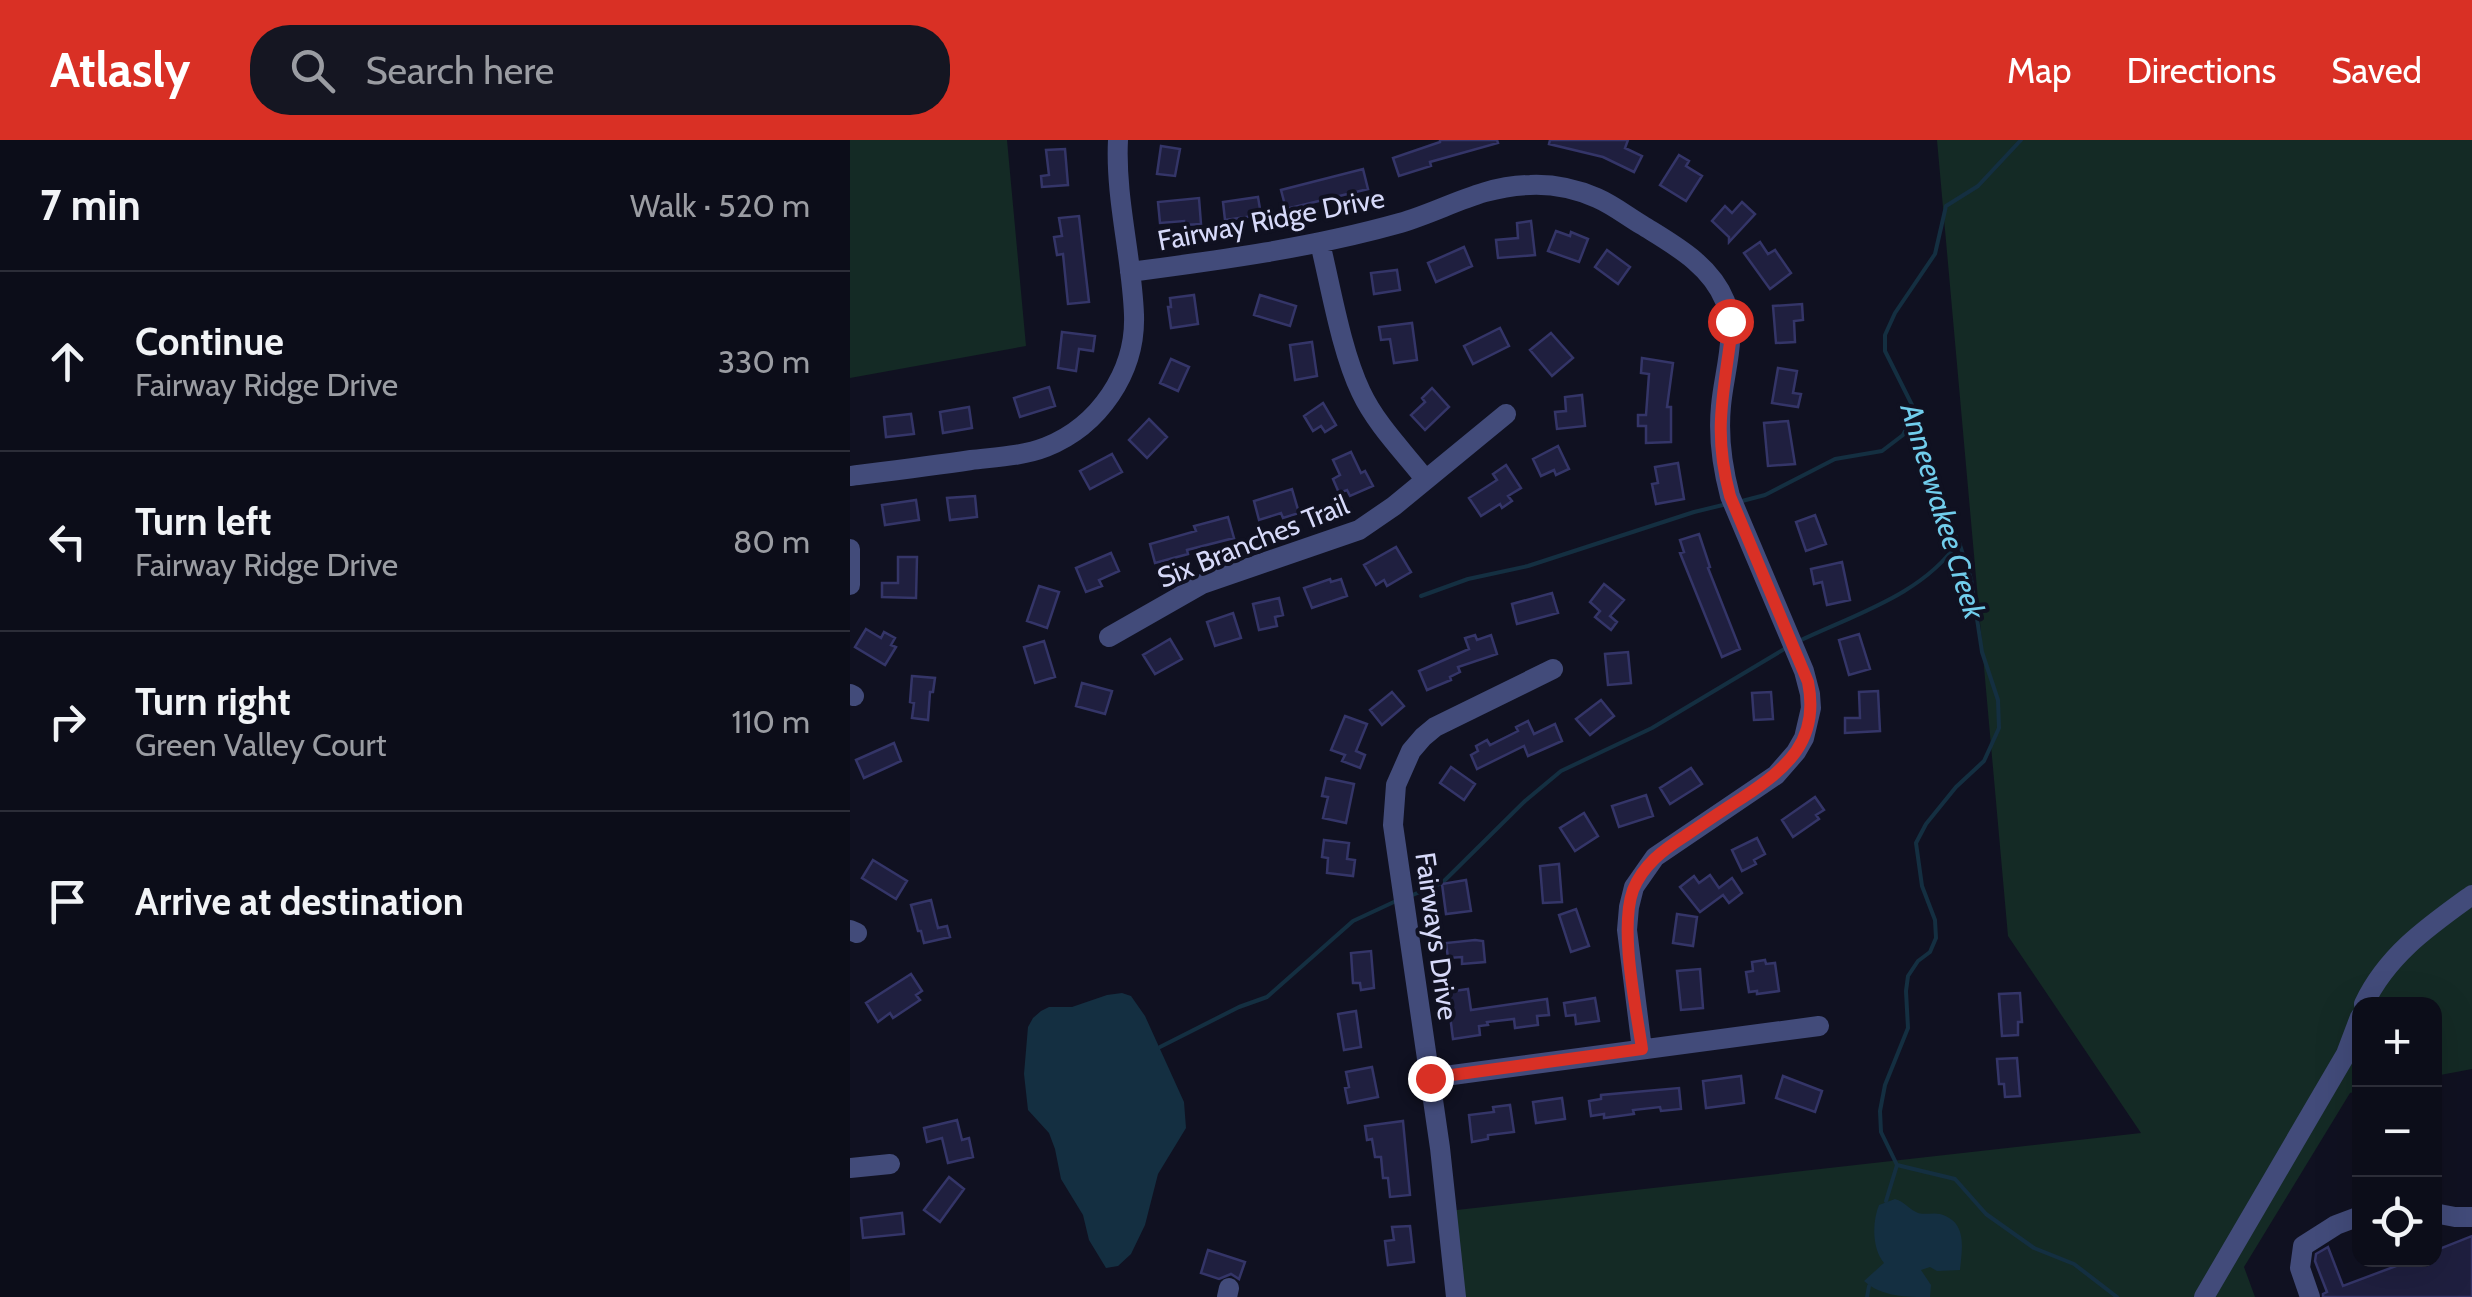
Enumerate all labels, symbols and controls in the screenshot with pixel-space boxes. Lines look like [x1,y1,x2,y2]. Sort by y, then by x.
search box [250,25,950,115]
text: Atlasly [50,41,190,99]
icon: search [285,43,340,98]
text: Search here [365,47,554,94]
text: Map [2007,49,2072,92]
text: Directions [2127,49,2276,92]
text: Saved [2331,49,2422,92]
text: 7 min [40,179,141,231]
street label: Fairway Ridge Drive [1155,180,1387,258]
text: Walk · 520 m [630,186,810,225]
route start [1708,299,1754,345]
text: Continue [135,318,284,365]
icon: ahead [40,334,95,389]
text: 330 m [718,342,810,381]
text: Fairway Ridge Drive [135,365,398,404]
water label: Anneewakee Creek [1892,397,1994,624]
street label: Six Branches Trail [1152,487,1354,595]
text: Turn left [135,498,271,545]
icon: left [40,514,95,569]
text: 80 m [733,522,810,561]
text: Fairway Ridge Drive [135,545,398,584]
text: Turn right [135,678,291,725]
icon: right [40,694,95,749]
text: 110 m [732,702,810,741]
text: Green Valley Court [135,725,387,764]
street label: Fairways Drive [1408,850,1466,1022]
icon: arrive [40,874,95,929]
text: Arrive at destination [135,878,464,925]
map controls [2352,997,2442,1267]
button: + [2352,997,2442,1087]
route end [1408,1056,1454,1102]
button: − [2352,1087,2442,1177]
button: locate [2352,1177,2442,1267]

